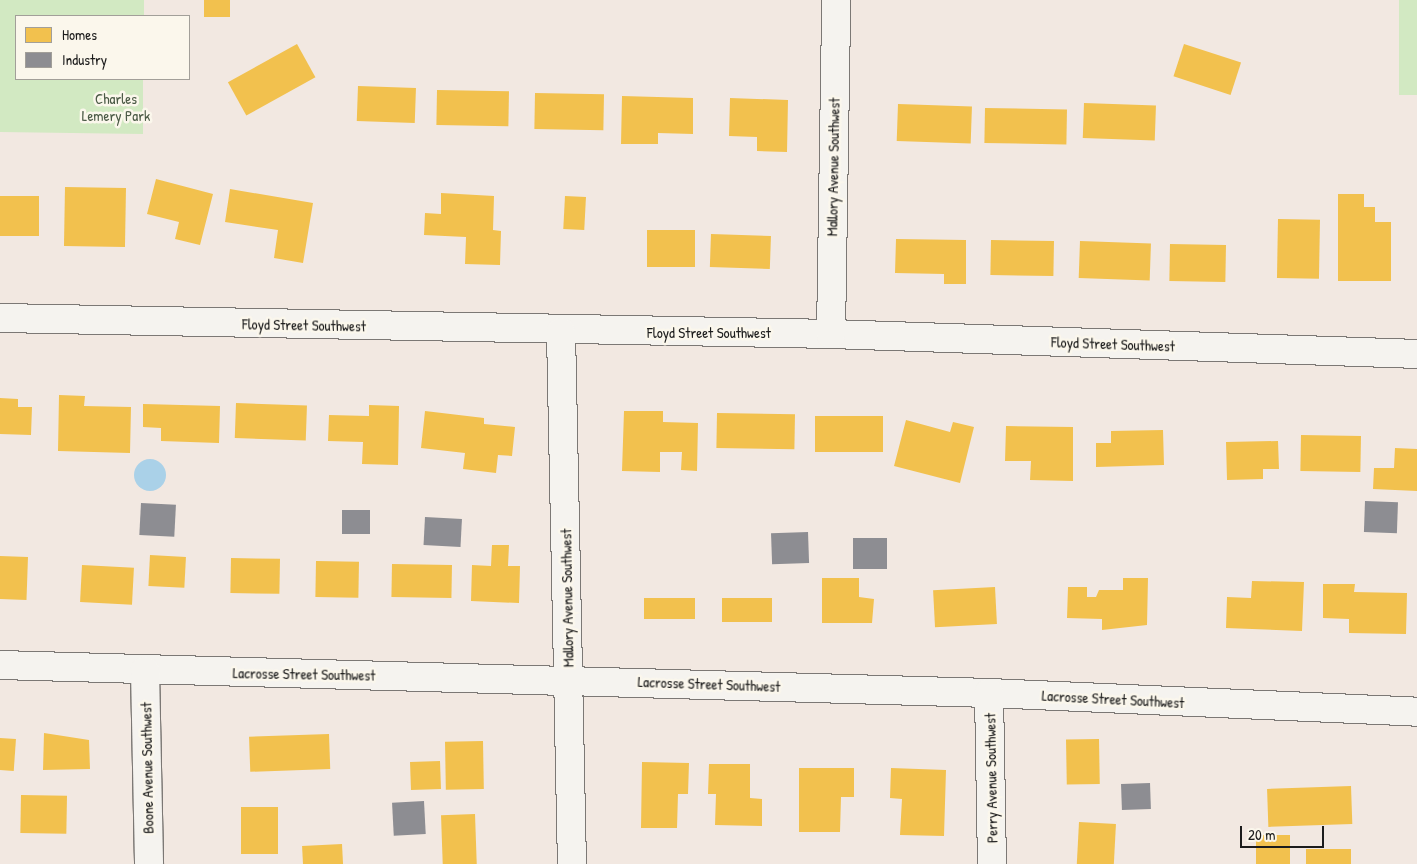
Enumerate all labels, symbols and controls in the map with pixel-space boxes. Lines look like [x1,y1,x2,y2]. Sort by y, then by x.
legend [15,15,190,80]
text: Homes [62,24,97,45]
text: Industry [62,49,107,70]
park label: Charles Lemery Park [82,89,150,124]
street label: Mallory Avenue Southwest [823,98,843,236]
street label: Floyd Street Southwest [242,315,366,335]
street label: Floyd Street Southwest [647,324,771,342]
street label: Floyd Street Southwest [1051,333,1175,355]
street label: Mallory Avenue Southwest [557,529,577,667]
street label: Lacrosse Street Southwest [233,664,375,684]
street label: Lacrosse Street Southwest [637,673,781,695]
street label: Lacrosse Street Southwest [1041,686,1185,712]
street label: Boone Avenue Southwest [137,702,157,834]
street label: Perry Avenue Southwest [981,713,1001,843]
scale bar [1242,816,1326,848]
text: 20 m [1248,824,1275,845]

